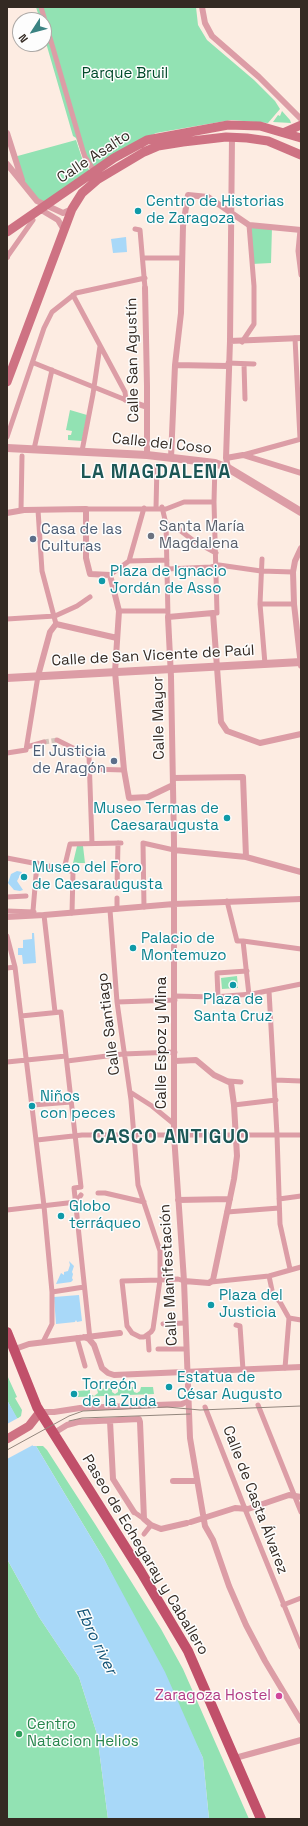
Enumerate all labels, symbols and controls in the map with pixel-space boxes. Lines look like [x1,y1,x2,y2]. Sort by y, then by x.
north arrow [12,12,52,52]
text: N [15,31,31,46]
park label: Parque Bruil [82,65,168,83]
street label: Calle Asalto [54,127,134,187]
place label: Centro de Historias de Zaragoza [146,193,284,228]
marker: Centro de Historias de Zaragoza [133,206,143,216]
street label: Calle San Agustín [123,297,143,423]
street label: Calle del Coso [111,430,213,458]
district label: LA MAGDALENA [81,462,231,484]
place label: Santa María Magdalena [159,518,245,553]
place label: Casa de las Culturas [41,521,122,556]
marker: Santa María Magdalena [146,531,156,541]
marker: Casa de las Culturas [28,534,38,544]
place label: Plaza de Ignacio Jordán de Asso [110,563,227,598]
marker: Plaza de Ignacio Jordán de Asso [97,576,107,586]
street label: Calle de San Vicente de Paúl [51,642,255,670]
street label: Calle Mayor [149,676,169,760]
place label: El Justicia de Aragón [32,743,106,778]
marker: El Justicia de Aragón [109,756,119,766]
place label: Museo Termas de Caesaraugusta [93,800,219,835]
marker: Museo Termas de Caesaraugusta [222,813,232,823]
place label: Museo del Foro de Caesaraugusta [32,859,163,894]
marker: Museo del Foro de Caesaraugusta [19,872,29,882]
place label: Palacio de Montemuzo [141,930,226,965]
marker: Palacio de Montemuzo [128,943,138,953]
street label: Calle Santiago [94,972,124,1076]
street label: Calle Espoz y Mina [153,977,171,1109]
marker: Plaza de Santa Cruz [228,980,238,990]
place label: Plaza de Santa Cruz [194,991,272,1026]
place label: Niños con peces [40,1088,116,1123]
marker: Niños con peces [27,1101,37,1111]
district label: CASCO ANTIGUO [92,1127,250,1149]
place label: Globo terráqueo [69,1198,141,1233]
street label: Calle Manifestación [156,1204,182,1346]
marker: Globo terráqueo [56,1211,66,1221]
place label: Plaza del Justicia [219,1287,283,1322]
marker: Plaza del Justicia [206,1300,216,1310]
place label: Estatua de César Augusto [177,1369,283,1404]
place label: Torreón de la Zuda [82,1376,157,1411]
marker: Estatua de César Augusto [164,1382,174,1392]
marker: Torreón de la Zuda [69,1389,79,1399]
street label: Calle de Casta Álvarez [218,1423,292,1577]
street label: Paseo de Echegaray y Caballero [78,1451,212,1659]
water label: Ebro river [71,1604,121,1678]
place label: Zaragoza Hostel [155,1687,271,1705]
marker: Zaragoza Hostel [274,1691,284,1701]
place label: Centro Natacion Helios [27,1716,139,1751]
marker: Centro Natacion Helios [14,1729,24,1739]

